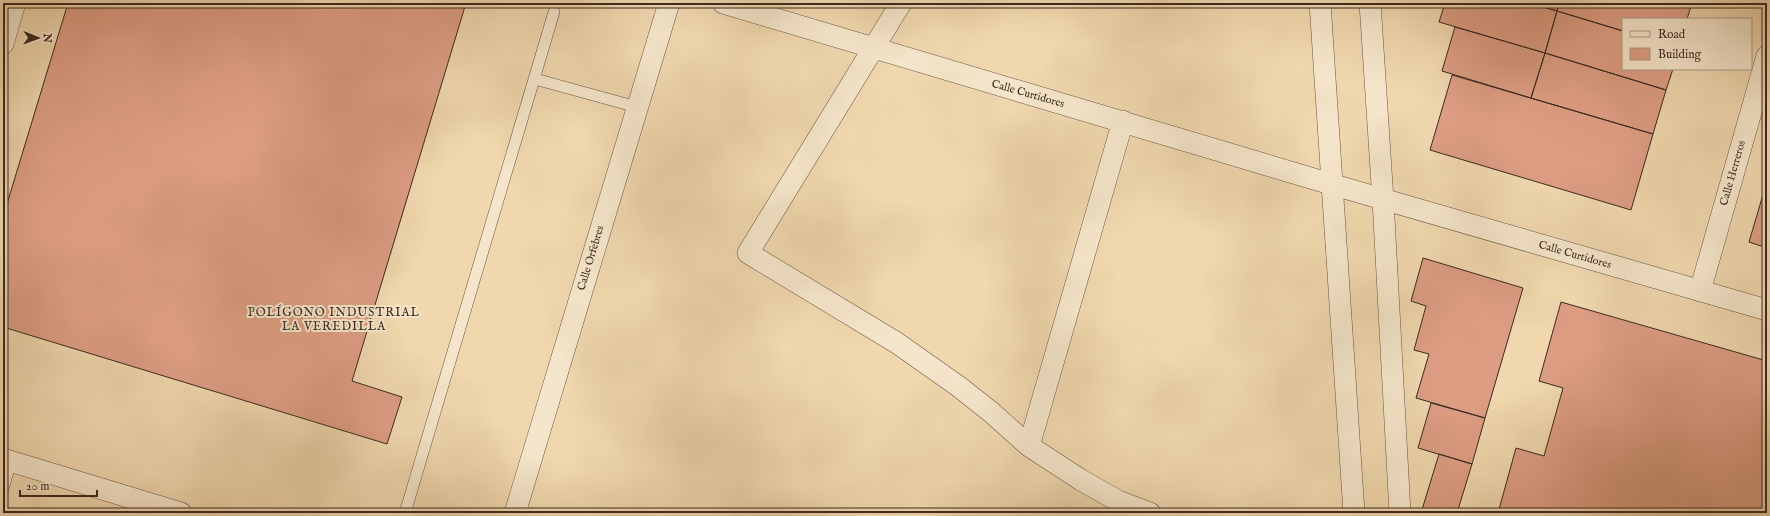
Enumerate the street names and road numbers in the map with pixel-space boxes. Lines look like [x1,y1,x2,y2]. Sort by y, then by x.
street label: Calle Curtidores [990,77,1066,111]
street label: Calle Herreros [1717,139,1749,207]
street label: Calle Orfebres [575,224,608,292]
street label: Calle Curtidores [1537,238,1613,272]

